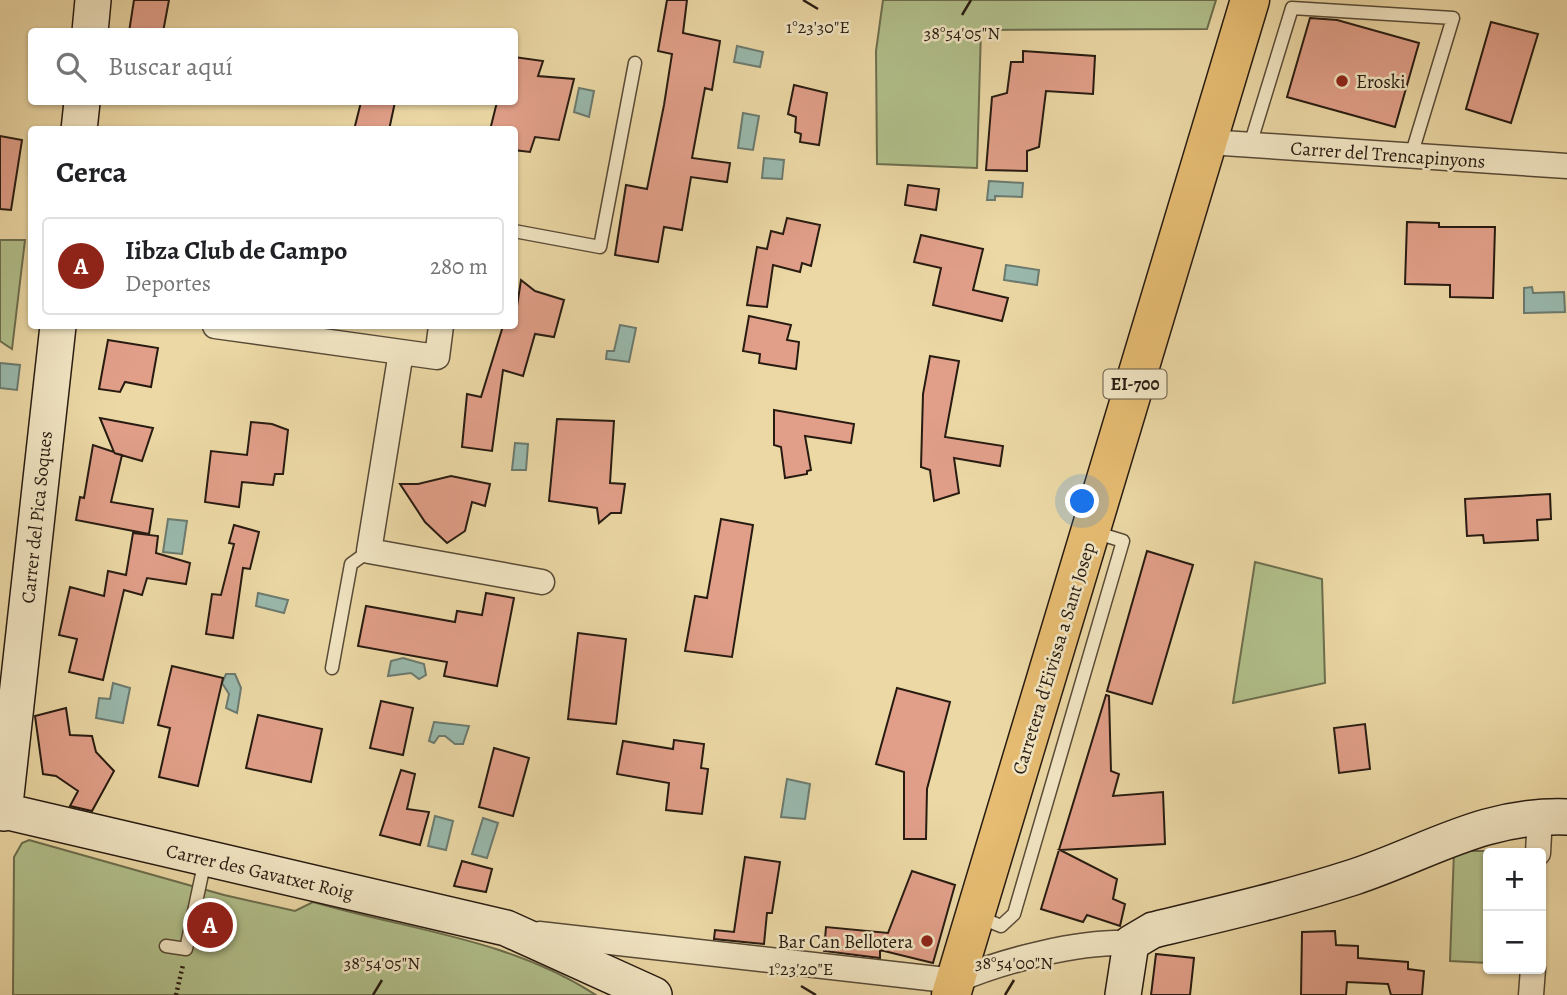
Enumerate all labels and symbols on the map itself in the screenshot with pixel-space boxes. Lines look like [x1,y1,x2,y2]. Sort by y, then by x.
text: 1°23'30"E [786,15,850,39]
text: 38°54'05"N [924,21,1000,45]
place label: Eroski [1356,69,1406,95]
marker: Eroski [1334,73,1350,89]
street label: Carrer del Trencapinyons [1290,135,1486,175]
road number: EI-700 [1104,370,1166,398]
street label: Carrer del Pica Soques [15,430,59,605]
your location [1065,484,1099,518]
street label: Carretera d'Eivissa a Sant Josep [1006,539,1102,778]
street label: Carrer des Gavatxet Roig [164,838,357,906]
pin: A [187,899,233,951]
place label: Bar Can Bellotera [778,929,913,955]
marker: Bar Can Bellotera [919,933,935,949]
text: 38°54'05"N [344,951,420,975]
text: 38°54'00"N [975,951,1053,975]
text: 1°23'20"E [769,957,833,981]

